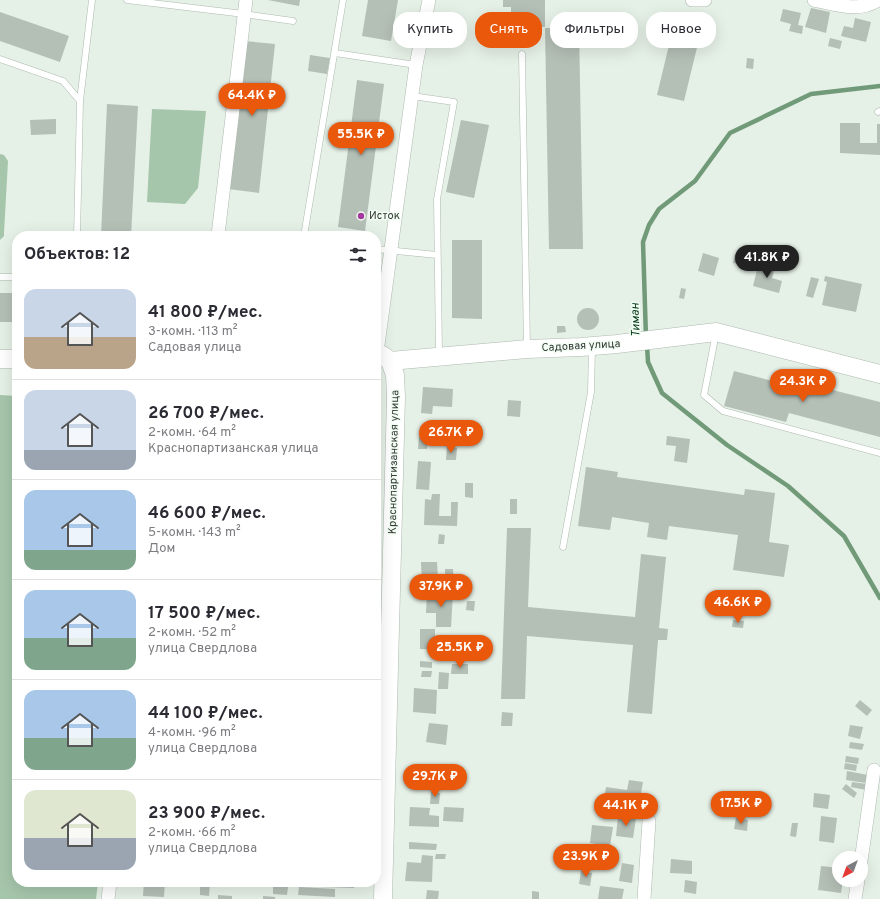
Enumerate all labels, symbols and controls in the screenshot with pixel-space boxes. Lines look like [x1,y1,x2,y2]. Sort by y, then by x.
chip: Купить [393,12,467,48]
chip: Снять [475,12,542,48]
chip: Фильтры [550,12,638,48]
chip: Новое [646,12,716,48]
pin: 64.4K ₽ [215,83,289,117]
text: 64.4K ₽ [228,88,276,104]
pin: 55.5K ₽ [324,122,398,156]
text: 55.5K ₽ [337,127,385,143]
place label: Исток [369,209,400,223]
marker: Исток [356,211,366,221]
text: Объектов: 12 [24,244,130,266]
icon: filters [347,244,369,266]
pin: 41.8K ₽ [730,245,804,279]
text: 41.8K ₽ [744,250,790,266]
text: 41 800 ₽/мес. [148,302,262,324]
water label: Тиман [627,302,645,337]
icon: home [56,305,104,353]
text: 3-комн. · 113 m² [148,324,237,340]
street label: Садовая улица [541,337,621,355]
text: Садовая улица [148,340,241,356]
pin: 24.3K ₽ [766,369,840,403]
text: 24.3K ₽ [779,374,827,390]
street label: Краснопартизанская улица [386,390,402,534]
text: 26 700 ₽/мес. [148,403,264,425]
icon: home [56,406,104,454]
pin: 26.7K ₽ [414,420,488,454]
text: 2-комн. · 64 m² [148,425,236,441]
text: 26.7K ₽ [428,425,474,441]
text: Краснопартизанская улица [148,441,318,457]
text: 46 600 ₽/мес. [148,503,266,525]
icon: home [56,506,104,554]
text: 5-комн. · 143 m² [148,525,241,541]
text: Дом [148,541,175,557]
pin: 37.9K ₽ [404,574,478,608]
text: 37.9K ₽ [418,579,464,595]
pin: 46.6K ₽ [701,590,775,624]
text: 46.6K ₽ [714,595,762,611]
text: 17 500 ₽/мес. [148,603,260,625]
icon: home [56,606,104,654]
text: 2-комн. · 52 m² [148,625,236,641]
pin: 25.5K ₽ [423,635,497,669]
text: 25.5K ₽ [436,640,484,656]
text: улица Свердлова [148,641,257,657]
text: 44 100 ₽/мес. [148,703,263,725]
icon: home [56,706,104,754]
text: 4-комн. · 96 m² [148,725,236,741]
text: улица Свердлова [148,741,257,757]
pin: 29.7K ₽ [398,764,472,798]
text: 29.7K ₽ [412,769,458,785]
pin: 17.5K ₽ [704,791,778,825]
pin: 44.1K ₽ [589,793,663,827]
text: 17.5K ₽ [720,796,762,812]
text: 44.1K ₽ [603,798,649,814]
text: 23 900 ₽/мес. [148,803,265,825]
icon: home [56,806,104,854]
text: 2-комн. · 66 m² [148,825,236,841]
text: улица Свердлова [148,841,257,857]
pin: 23.9K ₽ [549,844,623,878]
text: 23.9K ₽ [562,849,610,865]
north arrow [832,851,868,887]
map controls [832,851,868,887]

